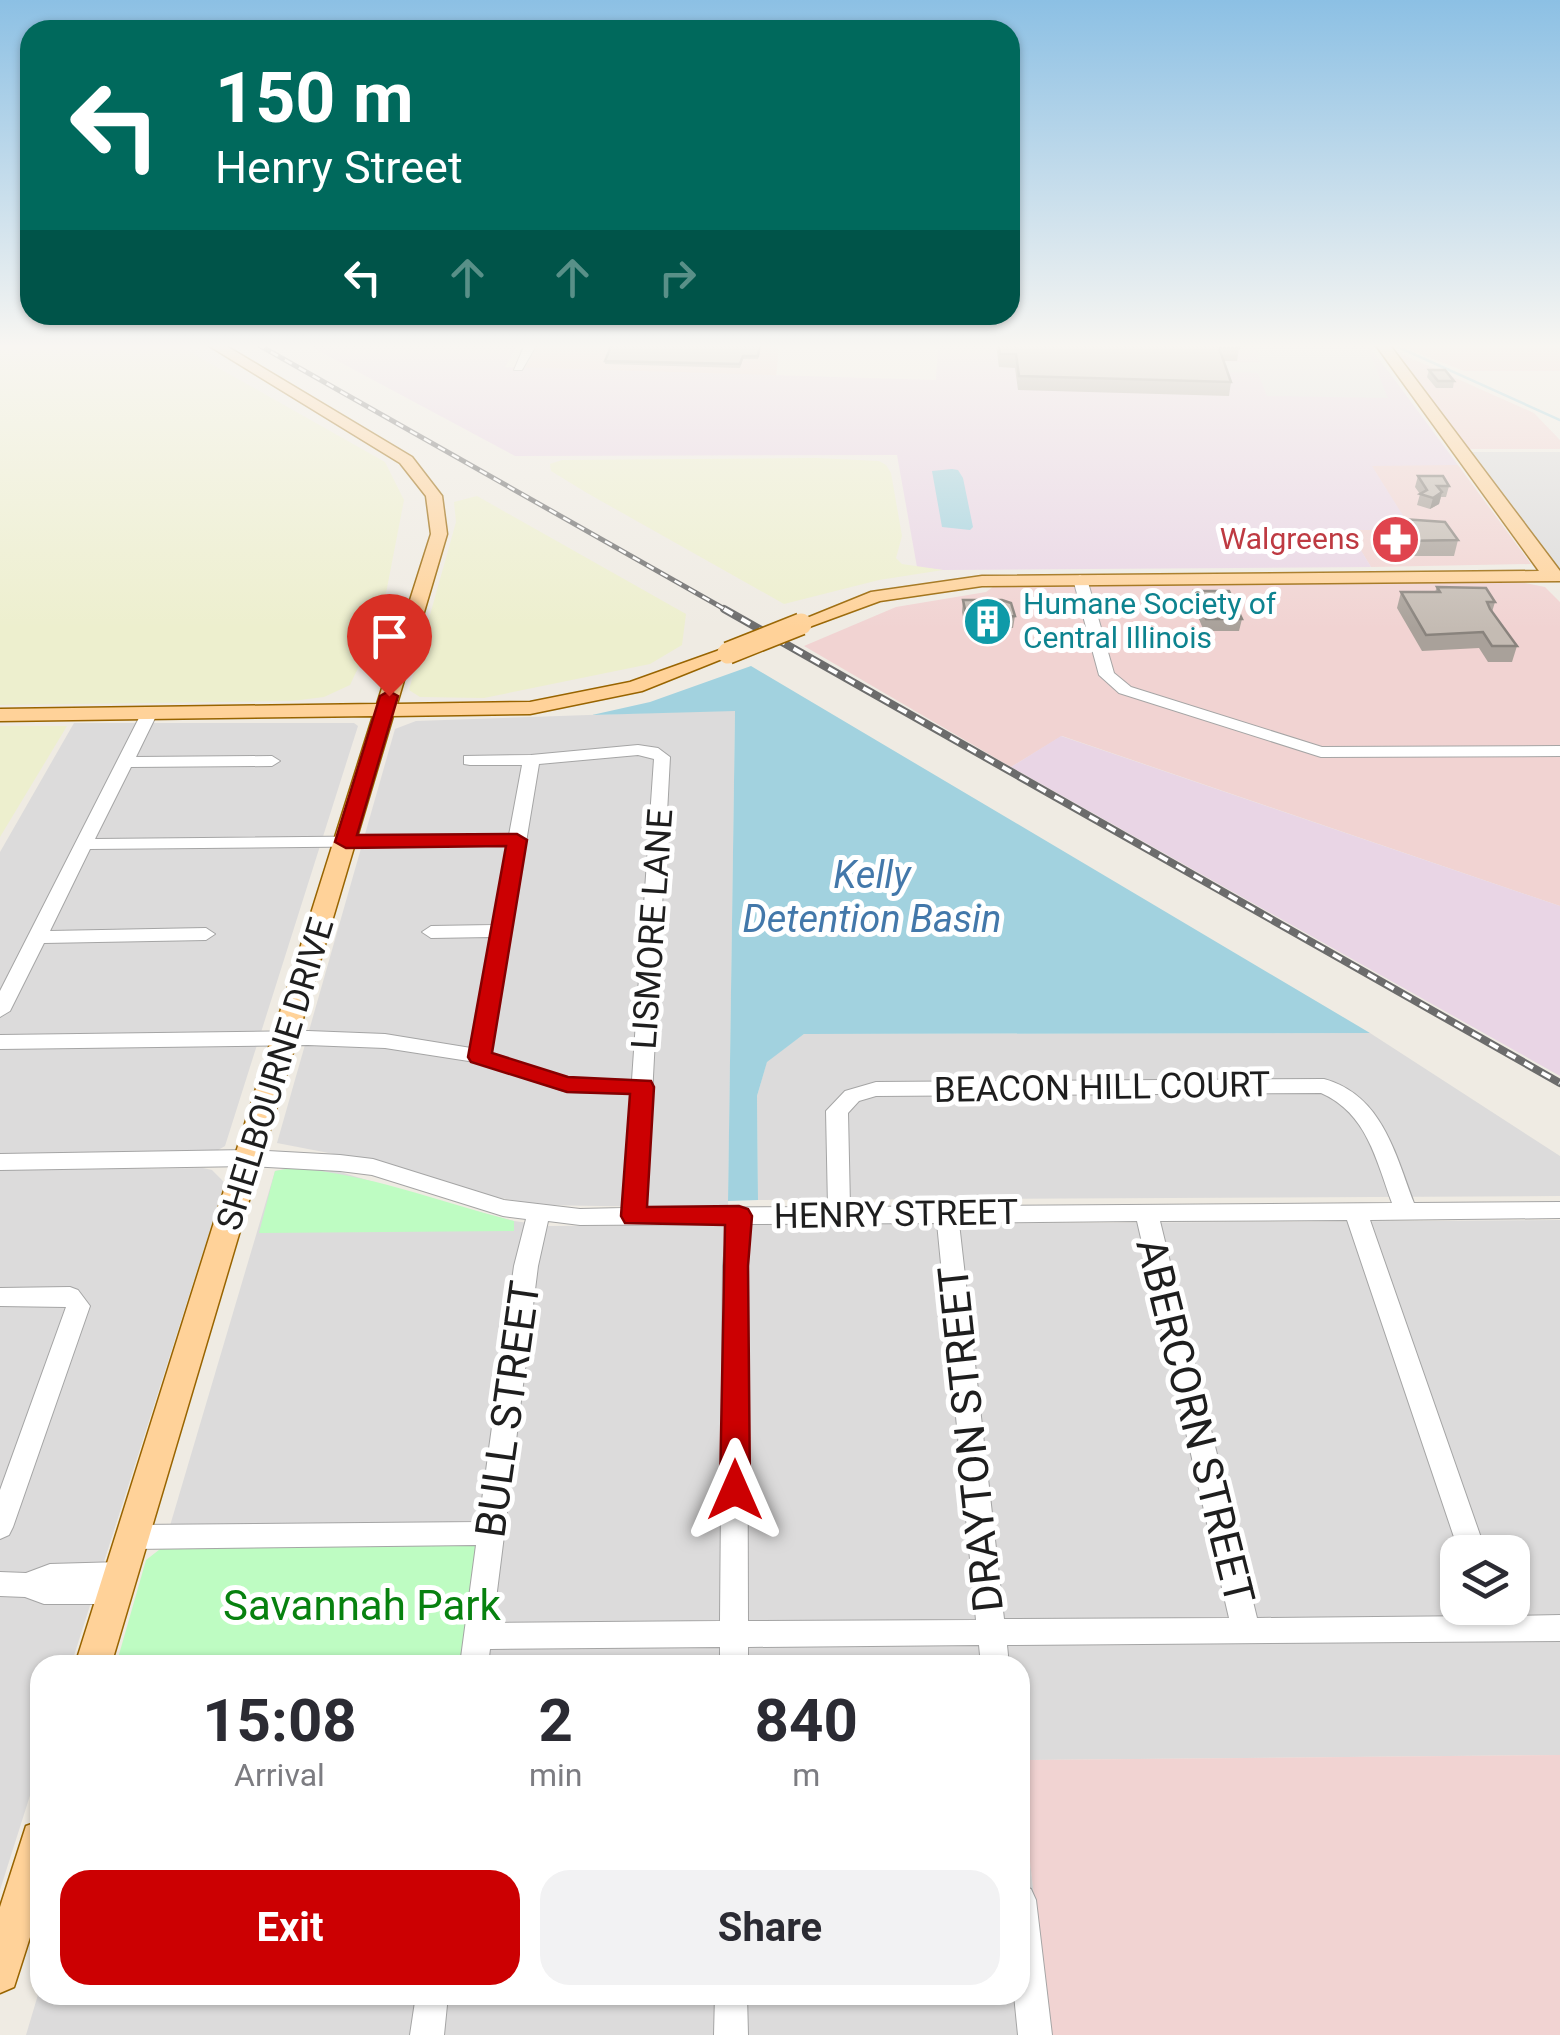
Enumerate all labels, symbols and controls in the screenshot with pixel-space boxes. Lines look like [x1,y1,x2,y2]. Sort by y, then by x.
text: 150 m [215,57,414,139]
icon: left [50,60,180,190]
text: Henry Street [215,141,463,194]
icon: left [335,250,390,305]
icon: ahead [440,250,495,305]
icon: ahead [545,250,600,305]
icon: right [650,250,705,305]
pharmacy icon: Walgreens [1369,513,1421,565]
place label: Walgreens [1220,521,1360,556]
place label: Humane Society of Central Illinois [1023,586,1277,655]
pin [347,594,432,697]
building icon: Humane Society of Central Illinois [962,595,1014,647]
icon: arrive [362,609,417,664]
street label: LISMORE LANE [624,807,681,1051]
water label: Kelly Detention Basin [743,853,1001,941]
street label: SHELBOURNE DRIVE [208,913,343,1235]
street label: BEACON HILL COURT [933,1064,1271,1111]
street label: HENRY STREET [773,1192,1019,1237]
street label: ABERCORN STREET [1126,1233,1265,1609]
street label: DRAYTON STREET [928,1264,1013,1614]
street label: BULL STREET [465,1278,550,1540]
position arrow [683,1438,787,1542]
map controls [1440,1535,1530,1625]
button: layers [1440,1535,1530,1625]
park label: Savannah Park [223,1581,502,1630]
text: 15:08 [202,1685,357,1756]
text: 2 [538,1685,573,1756]
text: 840 [755,1685,858,1756]
text: Arrival [234,1756,325,1794]
text: min [529,1756,582,1794]
text: m [792,1756,820,1794]
button: Exit [60,1870,520,1985]
button: Share [540,1870,1000,1985]

